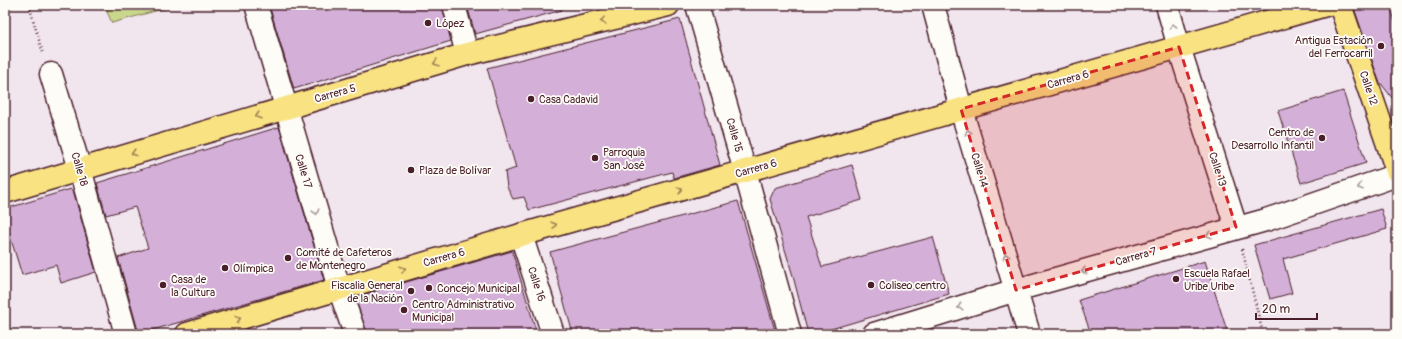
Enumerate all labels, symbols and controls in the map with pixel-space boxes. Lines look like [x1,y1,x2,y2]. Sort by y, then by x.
one-way arrow [600,16,606,24]
place label: López [436,17,465,30]
marker: López [423,18,433,28]
one-way arrow [1169,23,1178,30]
place label: Antigua Estación del Ferrocarril [1295,34,1373,60]
marker: Antigua Estación del Ferrocarril [1376,41,1386,51]
one-way arrow [433,58,440,67]
street label: Carrera 6 [1046,67,1090,92]
street label: Calle 12 [1357,69,1380,107]
street label: Carrera 5 [313,81,357,106]
place label: Casa Cadavid [539,93,598,106]
marker: Casa Cadavid [526,94,536,104]
one-way arrow [255,111,262,120]
street label: Calle 15 [723,116,746,154]
place label: Centro de Desarrollo Infantil [1231,126,1315,152]
one-way arrow [964,129,973,136]
marker: Centro de Desarrollo Infantil [1317,133,1327,143]
place label: Parroquia San José [603,146,645,172]
one-way arrow [130,148,137,157]
street label: Calle 13 [1206,150,1229,188]
street label: Calle 18 [68,151,91,188]
street label: Calle 14 [968,151,991,190]
street label: Calle 17 [292,152,315,190]
marker: Parroquia San José [590,153,600,163]
street label: Carrera 6 [734,156,778,181]
place label: Plaza de Bolívar [419,164,491,177]
marker: Plaza de Bolívar [406,165,416,175]
one-way arrow [1357,183,1364,191]
one-way arrow [676,186,683,195]
one-way arrow [311,208,320,215]
one-way arrow [551,221,558,230]
one-way arrow [1206,230,1213,239]
street label: Carrera 7 [1114,244,1158,269]
street label: Carrera 6 [422,245,466,270]
place label: Comité de Cafeteros de Montenegro [296,246,392,272]
marker: Comité de Cafeteros de Montenegro [283,253,293,263]
one-way arrow [1002,253,1011,260]
place label: Olímpica [233,262,273,275]
marker: Olímpica [220,263,230,273]
one-way arrow [399,265,406,274]
street label: Calle 16 [525,265,548,303]
one-way arrow [1081,266,1088,274]
place label: Escuela Rafael Uribe Uribe [1184,267,1250,293]
place label: Casa de la Cultura [171,273,215,299]
marker: Escuela Rafael Uribe Uribe [1171,274,1181,284]
place label: Fiscalia General de la Nación [331,279,403,305]
place label: Coliseo centro [879,279,946,292]
marker: Casa de la Cultura [158,280,168,290]
marker: Coliseo centro [866,280,876,290]
place label: Concejo Municipal [437,282,520,295]
marker: Concejo Municipal [424,283,434,293]
marker: Fiscalia General de la Nación [406,286,416,296]
scale bar [1256,295,1317,321]
place label: Centro Administrativo Municipal [412,298,515,324]
one-way arrow [956,302,963,311]
text: 20 m [1262,302,1291,317]
marker: Centro Administrativo Municipal [399,305,409,315]
one-way arrow [234,315,241,324]

